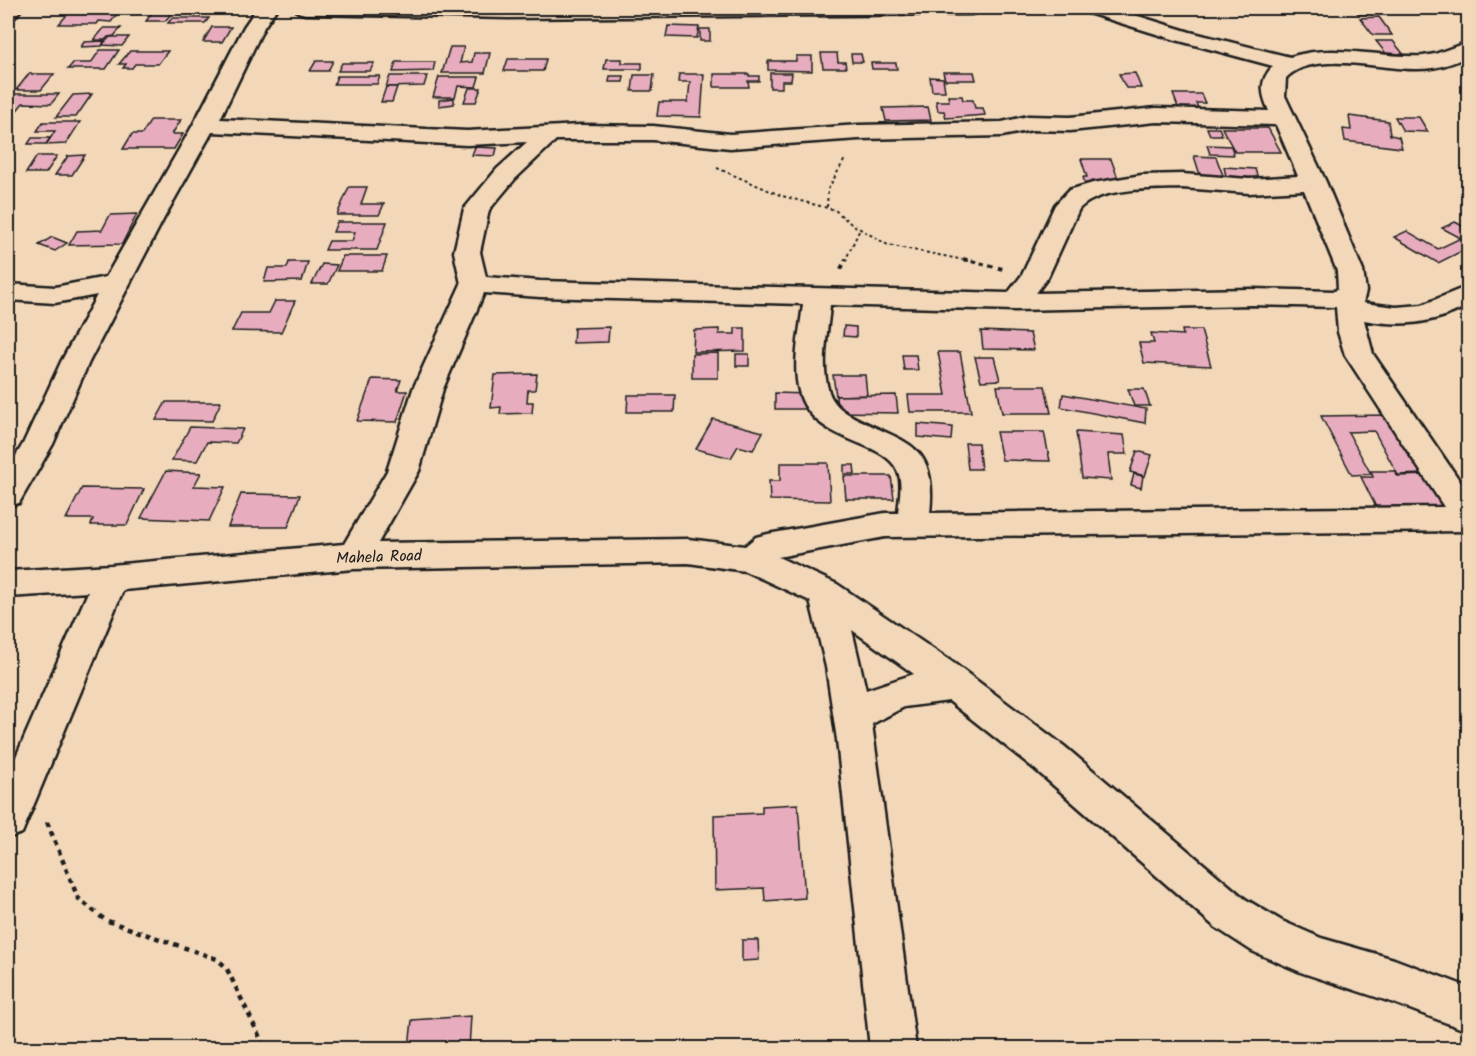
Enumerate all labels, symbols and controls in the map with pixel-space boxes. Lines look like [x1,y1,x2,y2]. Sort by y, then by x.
street label: Mahela Road [336,543,423,571]

